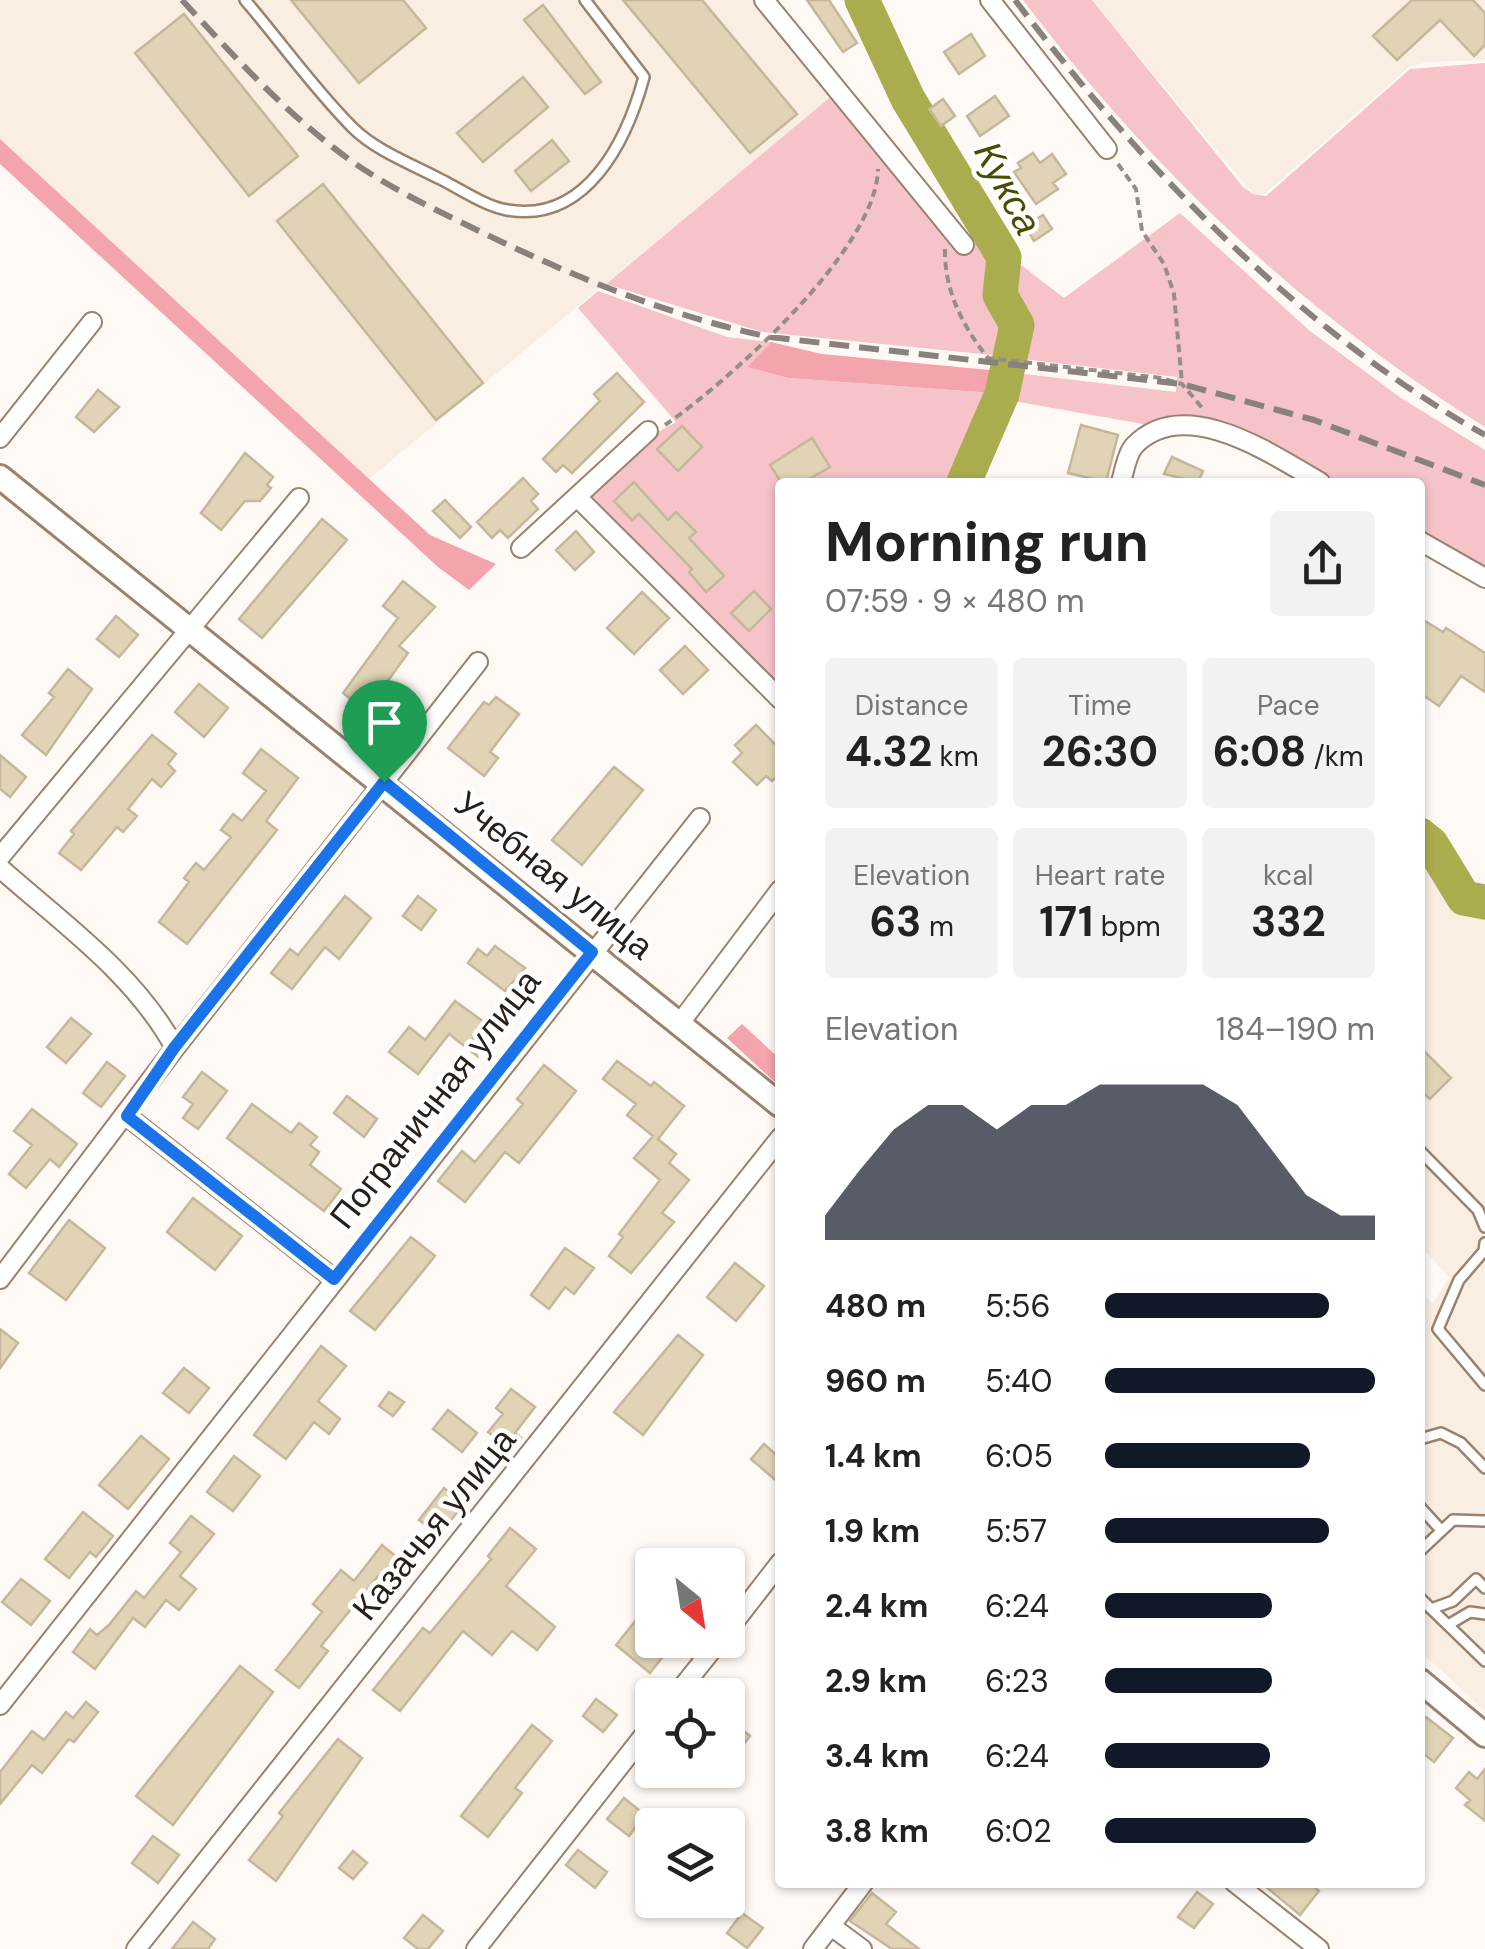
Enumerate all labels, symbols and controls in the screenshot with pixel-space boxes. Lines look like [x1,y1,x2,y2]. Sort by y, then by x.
water label: Кукса [963,133,1053,243]
text: Morning run [825,506,1149,578]
button: share [1270,511,1375,616]
text: 07:59 · 9 × 480 m [825,580,1085,622]
pin [342,680,427,783]
text: Distance [855,687,968,724]
text: Time [1068,687,1132,724]
text: Pace [1257,687,1320,724]
icon: arrive [357,695,412,750]
text: 4.32 [845,724,932,779]
text: 26:30 [1042,724,1158,779]
text: 6:08 [1213,724,1306,779]
text: km [932,738,979,775]
text: /km [1306,738,1364,775]
street label: Учебная улица [445,781,663,970]
text: Elevation [853,857,970,894]
text: Heart rate [1035,857,1165,894]
text: kcal [1263,857,1314,894]
text: 63 [869,894,921,949]
text: 171 [1039,894,1093,949]
text: 332 [1251,894,1326,949]
text: m [921,908,954,945]
text: bpm [1093,908,1161,945]
street label: Пограничная улица [319,960,551,1238]
text: Elevation [825,1008,958,1050]
text: 184–190 m [1216,1008,1375,1050]
text: 480 m [825,1285,926,1327]
text: 5:56 [985,1285,1051,1327]
text: 960 m [825,1360,926,1402]
text: 5:40 [985,1360,1052,1402]
street label: Казачья улица [342,1418,526,1630]
text: 1.4 km [825,1435,922,1477]
text: 6:05 [985,1435,1053,1477]
text: 1.9 km [825,1510,920,1552]
text: 5:57 [985,1510,1047,1552]
north arrow [635,1548,745,1658]
map controls [635,1548,745,1918]
text: 2.4 km [825,1585,928,1627]
text: 6:24 [985,1585,1049,1627]
text: 2.9 km [825,1660,927,1702]
text: 6:23 [985,1660,1049,1702]
button: locate [635,1678,745,1788]
text: 3.4 km [825,1735,929,1777]
text: 6:24 [985,1735,1049,1777]
button: layers [635,1808,745,1918]
text: 3.8 km [825,1810,929,1852]
text: 6:02 [985,1810,1052,1852]

